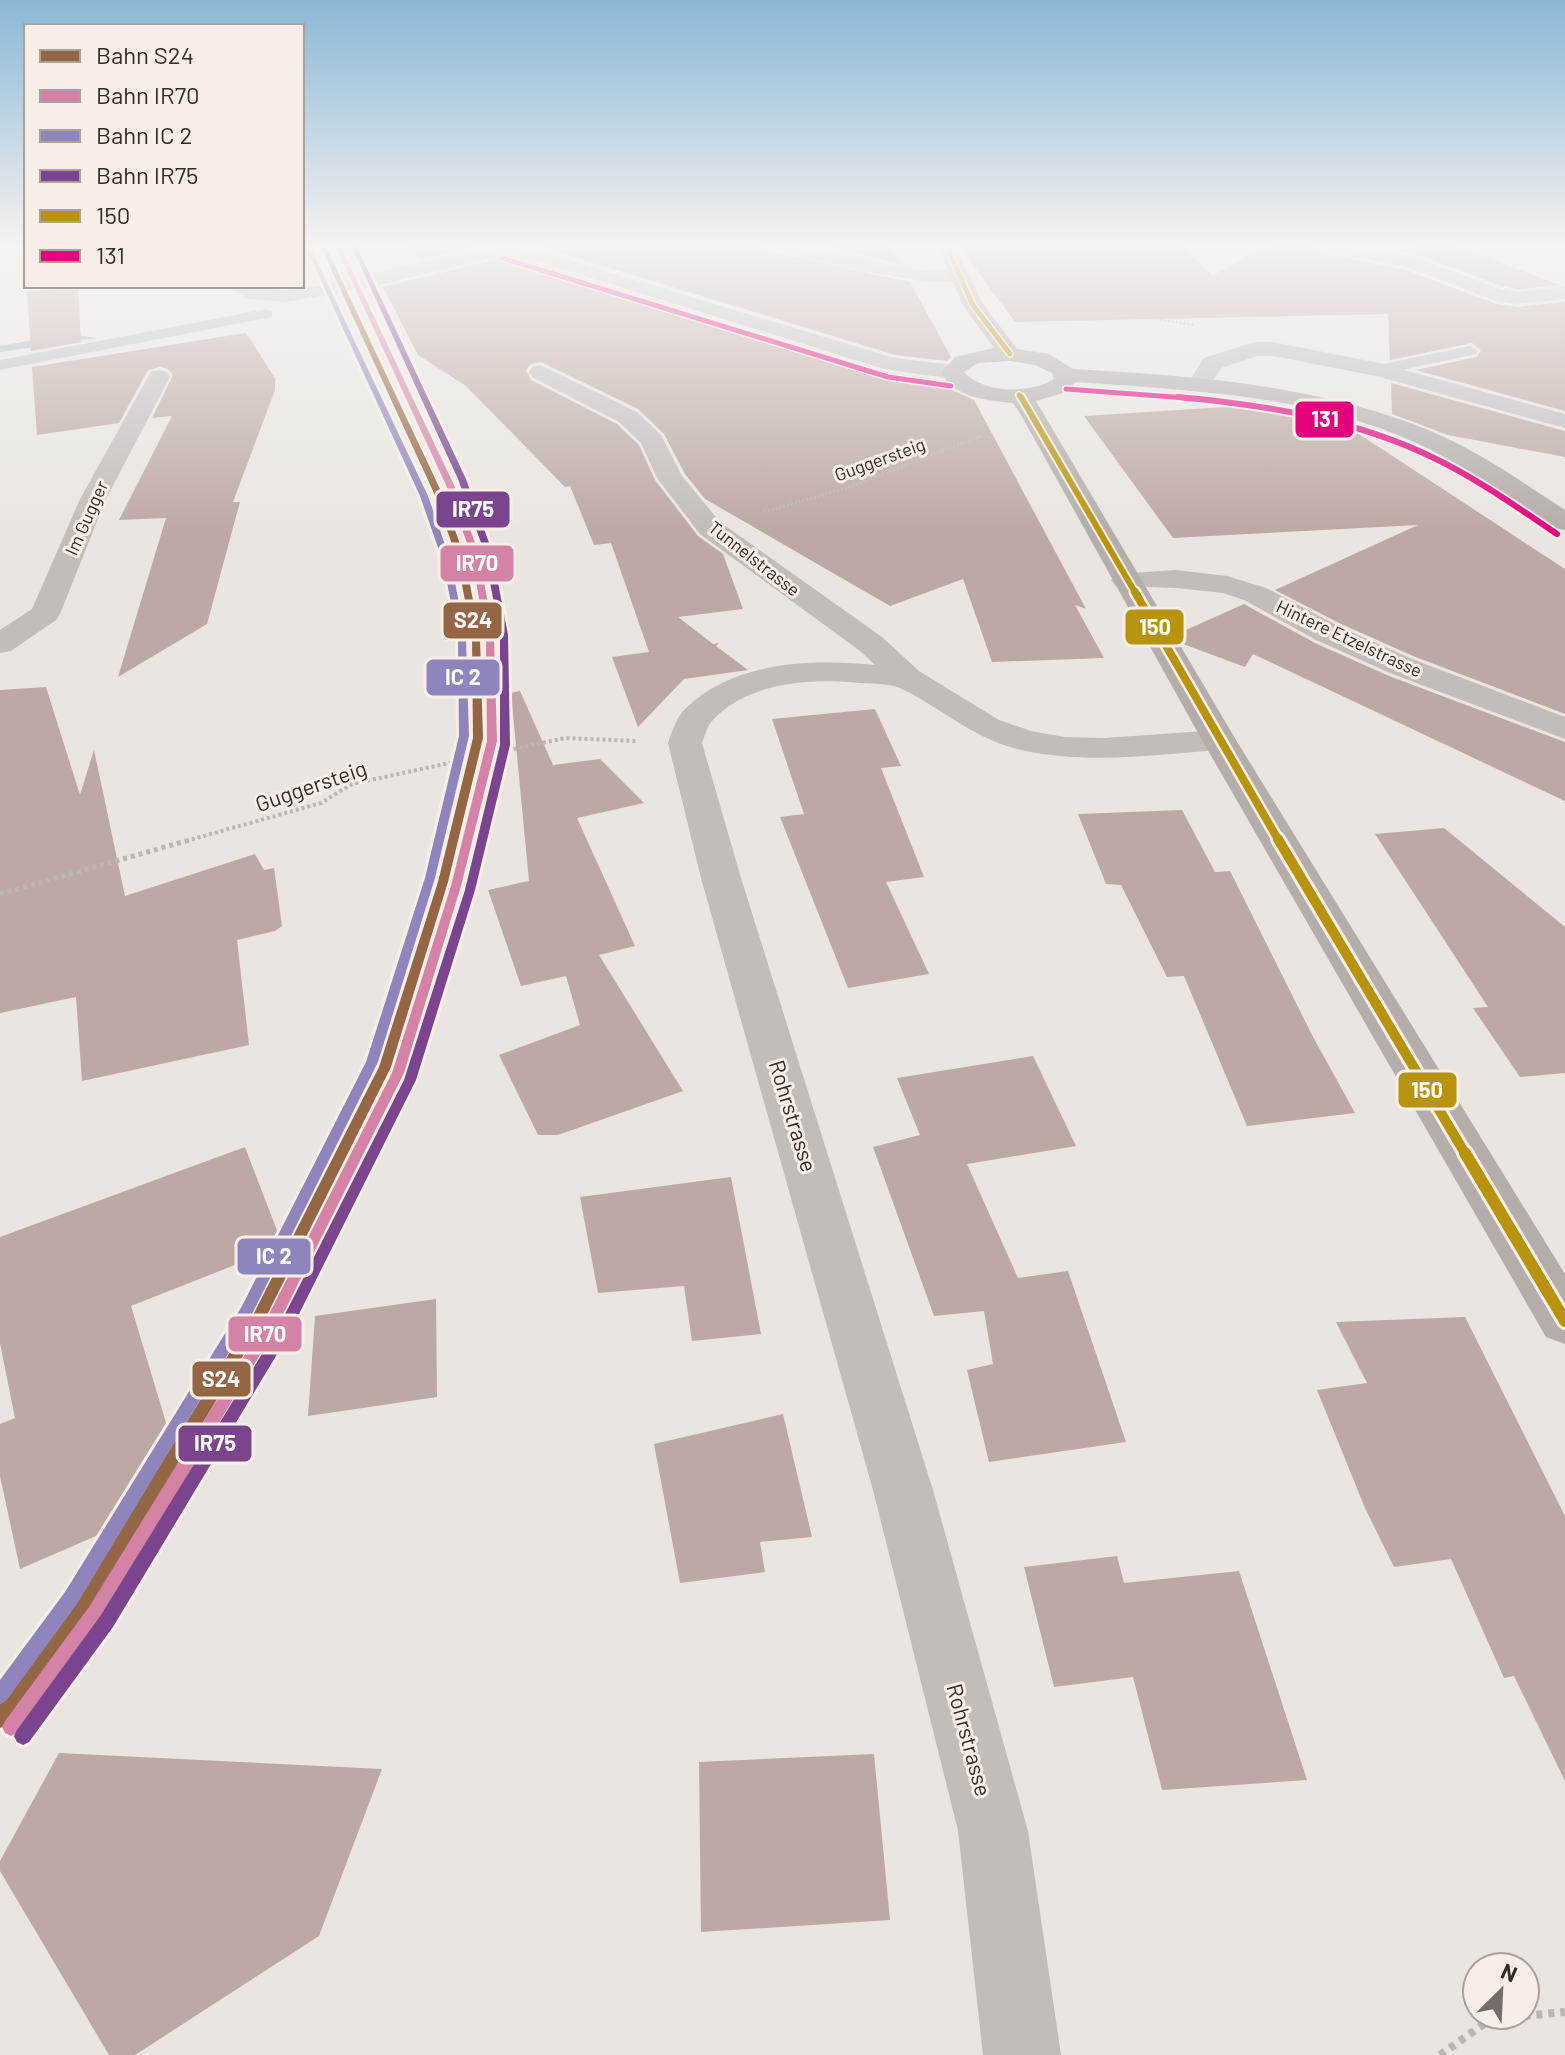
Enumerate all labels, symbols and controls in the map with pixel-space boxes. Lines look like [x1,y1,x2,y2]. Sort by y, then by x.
legend [24,24,304,288]
text: Bahn S24 [96,40,194,69]
text: Bahn IR70 [96,80,200,109]
text: Bahn IC 2 [96,120,192,149]
text: Bahn IR75 [96,160,198,189]
text: 150 [96,200,130,229]
text: 131 [96,240,125,269]
line badge: 131 [1294,400,1355,439]
text: 131 [1311,405,1339,431]
street label: Guggersteig [831,433,928,486]
street label: Im Gugger [60,477,112,558]
line badge: IR75 [435,490,511,529]
text: IR75 [452,495,494,521]
street label: Tunnelstrasse [705,516,805,601]
line badge: IR70 [439,544,515,583]
text: IR70 [456,549,498,575]
street label: Hintere Etzelstrasse [1273,595,1426,682]
line badge: S24 [442,601,503,640]
text: S24 [454,606,492,632]
line badge: 150 [1124,608,1185,646]
text: 150 [1139,613,1171,639]
line badge: IC 2 [425,658,501,697]
text: IC 2 [445,663,481,689]
street label: Guggersteig [252,754,370,816]
street label: Rohrstrasse [765,1057,823,1175]
line badge: 150 [1397,1071,1458,1109]
text: 150 [1411,1076,1443,1102]
line badge: IC 2 [236,1237,312,1276]
text: IC 2 [256,1242,292,1268]
line badge: IR70 [227,1315,303,1353]
text: IR70 [244,1320,286,1346]
line badge: S24 [191,1360,252,1398]
text: S24 [202,1365,240,1391]
line badge: IR75 [177,1424,253,1463]
text: IR75 [194,1429,236,1455]
street label: Rohrstrasse [942,1681,997,1799]
north arrow [1461,1951,1541,2031]
text: N [1498,1957,1522,1987]

